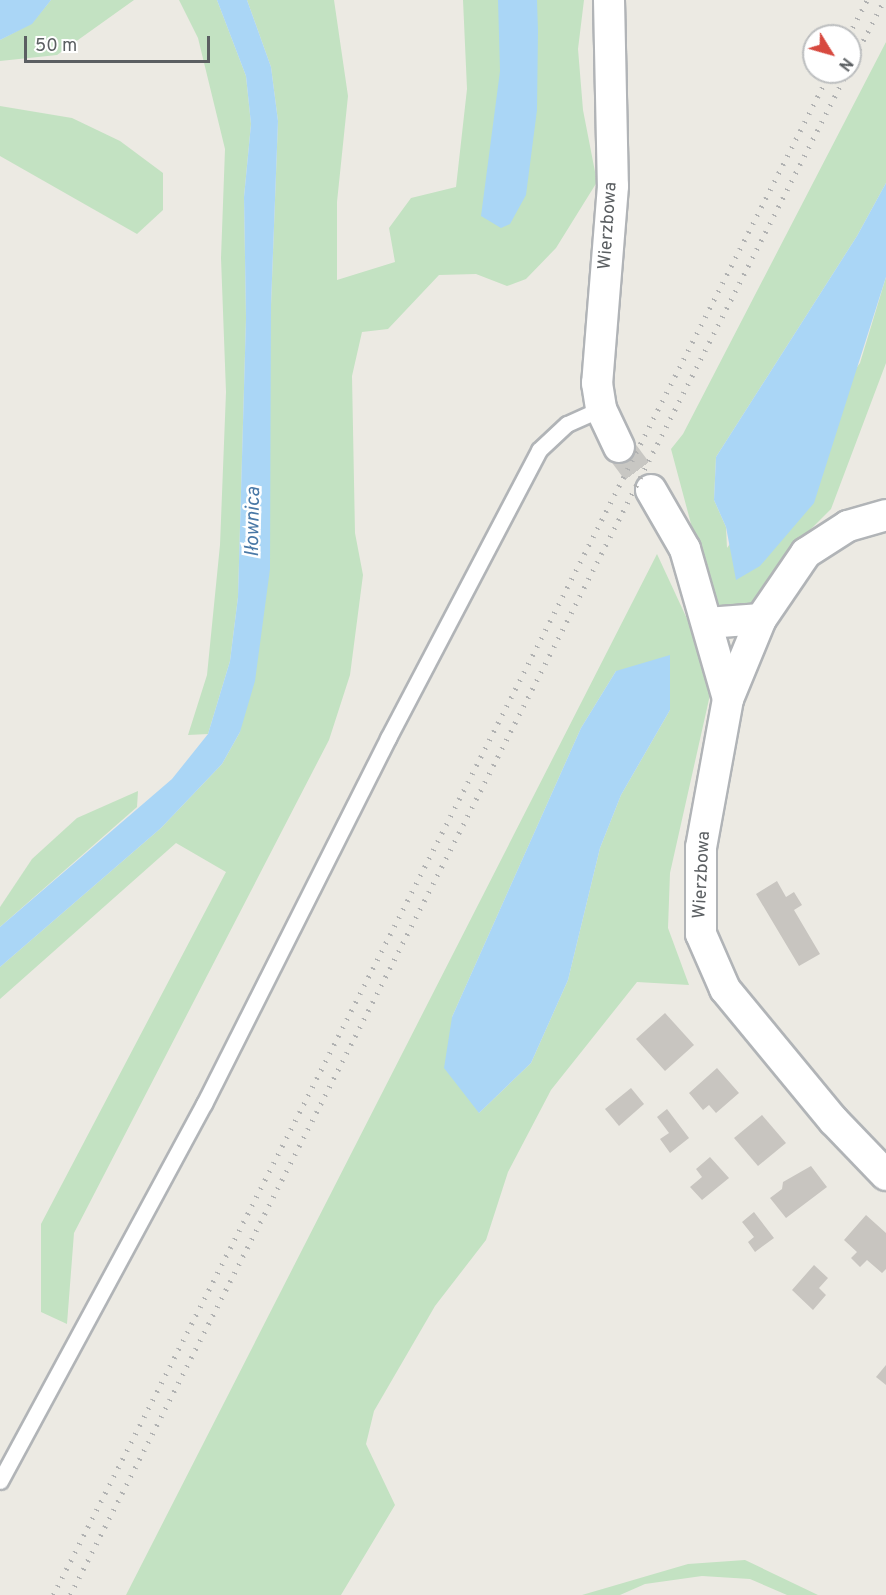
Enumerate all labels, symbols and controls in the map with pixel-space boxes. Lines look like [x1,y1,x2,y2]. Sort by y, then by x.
scale bar [27,24,213,62]
north arrow [802,24,862,84]
text: 50 m [35,35,77,58]
text: N [833,53,856,74]
street label: Wierzbowa [595,181,623,271]
water label: Iłownica [241,487,267,557]
street label: Wierzbowa [690,831,716,919]

